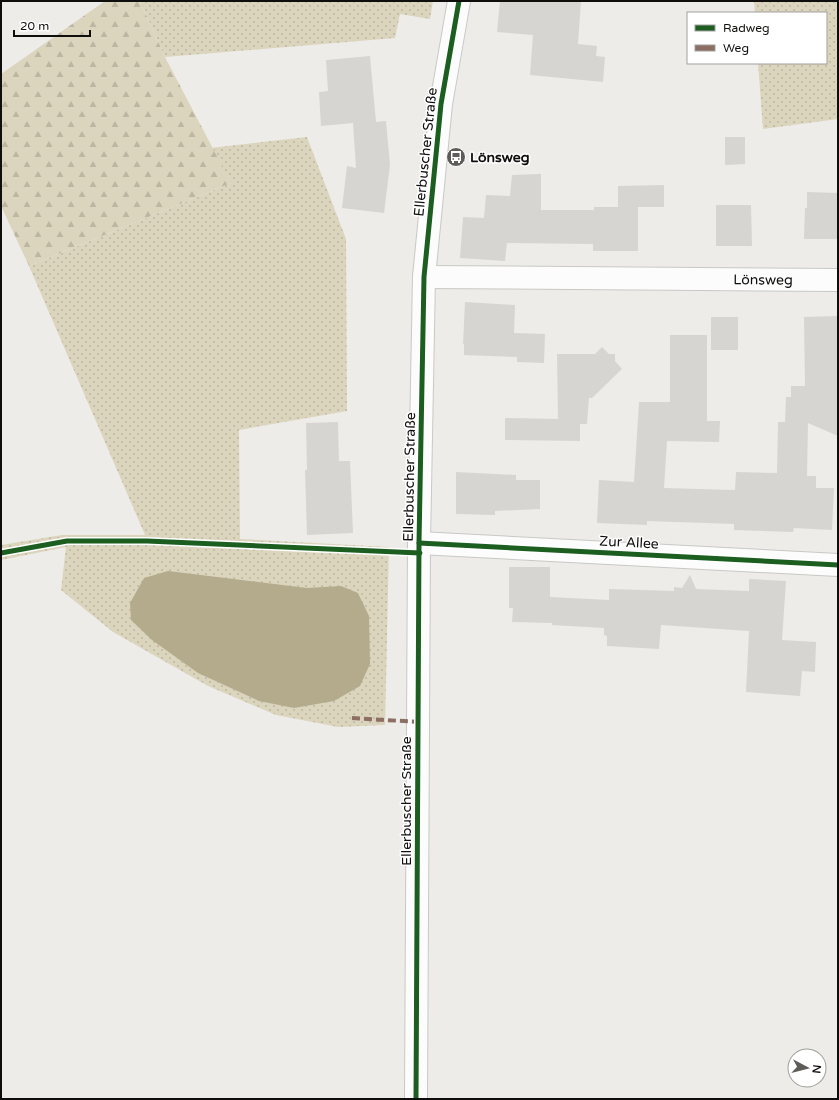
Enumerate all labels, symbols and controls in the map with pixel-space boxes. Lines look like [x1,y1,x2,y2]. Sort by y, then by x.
scale bar [14,12,90,38]
legend [687,12,827,64]
text: 20 m [20,19,49,33]
text: Radweg [723,21,770,35]
text: Weg [723,41,749,55]
street label: Ellerbuscher Straße [410,87,441,217]
bus stop icon: Lönsweg [445,146,467,168]
place label: Lönsweg [470,149,530,166]
street label: Lönsweg [733,271,793,289]
street label: Ellerbuscher Straße [400,412,419,542]
street label: Zur Allee [599,532,659,553]
street label: Ellerbuscher Straße [398,736,415,866]
north arrow [787,1048,827,1088]
text: N [809,1064,823,1074]

